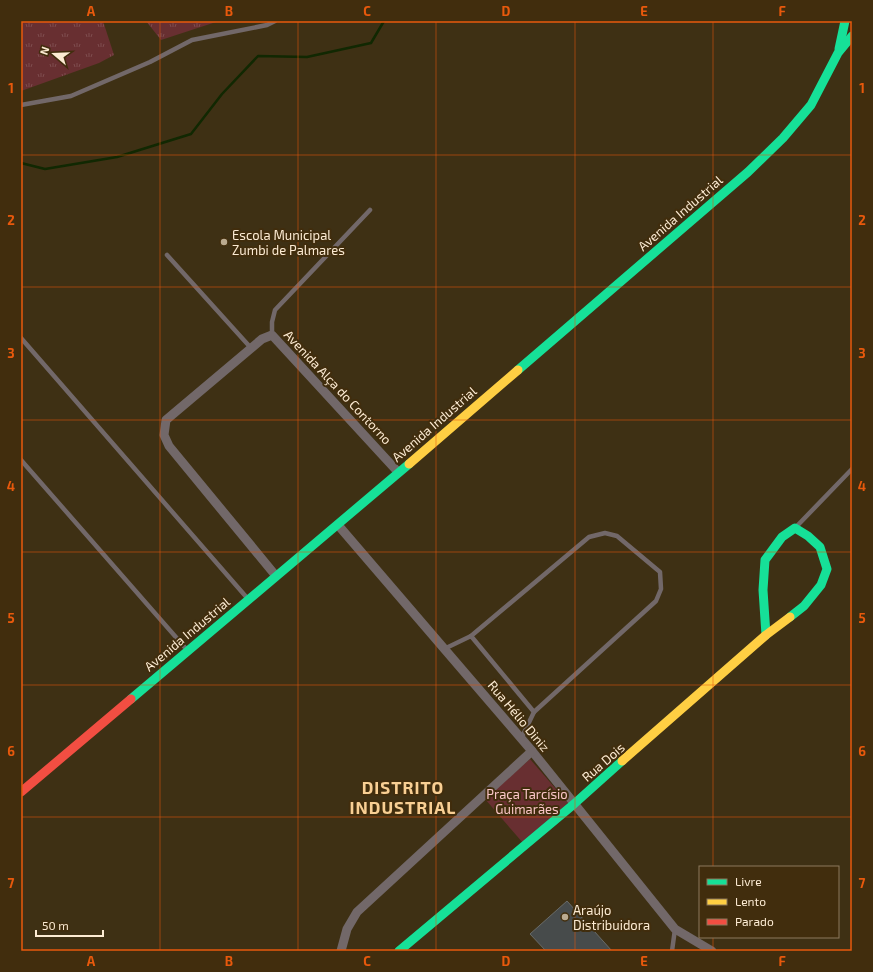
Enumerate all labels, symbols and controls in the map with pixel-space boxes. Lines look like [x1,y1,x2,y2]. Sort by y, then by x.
text: A [87,3,96,19]
text: B [225,3,233,19]
text: C [363,3,371,19]
text: D [502,3,511,19]
text: E [640,3,648,19]
text: F [778,3,786,19]
north arrow [34,34,74,74]
text: N [37,45,52,56]
text: 1 [8,80,14,96]
text: 1 [859,80,865,96]
street label: Avenida Industrial [634,172,726,254]
text: 2 [7,212,15,228]
text: 2 [858,212,866,228]
place label: Escola Municipal Zumbi de Palmares [232,227,345,258]
marker: Escola Municipal Zumbi de Palmares [219,237,229,247]
street label: Avenida Alça do Contorno [280,327,395,448]
text: 3 [7,345,15,361]
text: 3 [858,345,866,361]
street label: Avenida Industrial [388,383,480,465]
text: 4 [7,478,15,494]
text: 4 [858,478,866,494]
street label: Avenida Industrial [141,593,233,674]
text: 5 [7,610,15,626]
text: 5 [858,610,866,626]
street label: Rua Hélio Diniz [485,677,553,755]
street label: Rua Dois [578,739,628,785]
text: 6 [7,743,15,759]
text: 6 [858,743,866,759]
district label: DISTRITO INDUSTRIAL [350,777,456,817]
park label: Praça Tarcísio Guimarães [486,786,568,817]
legend [699,866,839,938]
text: Livre [735,874,762,888]
text: 7 [8,875,15,891]
text: 7 [859,875,866,891]
text: Lento [735,894,766,908]
place label: Araújo Distribuidora [573,902,650,933]
scale bar [36,912,103,938]
marker: Araújo Distribuidora [560,912,570,922]
text: Parado [735,914,774,928]
text: 50 m [42,918,69,932]
text: A [87,953,96,969]
text: B [225,953,233,969]
text: C [363,953,371,969]
text: D [502,953,511,969]
text: E [640,953,648,969]
text: F [778,953,786,969]

